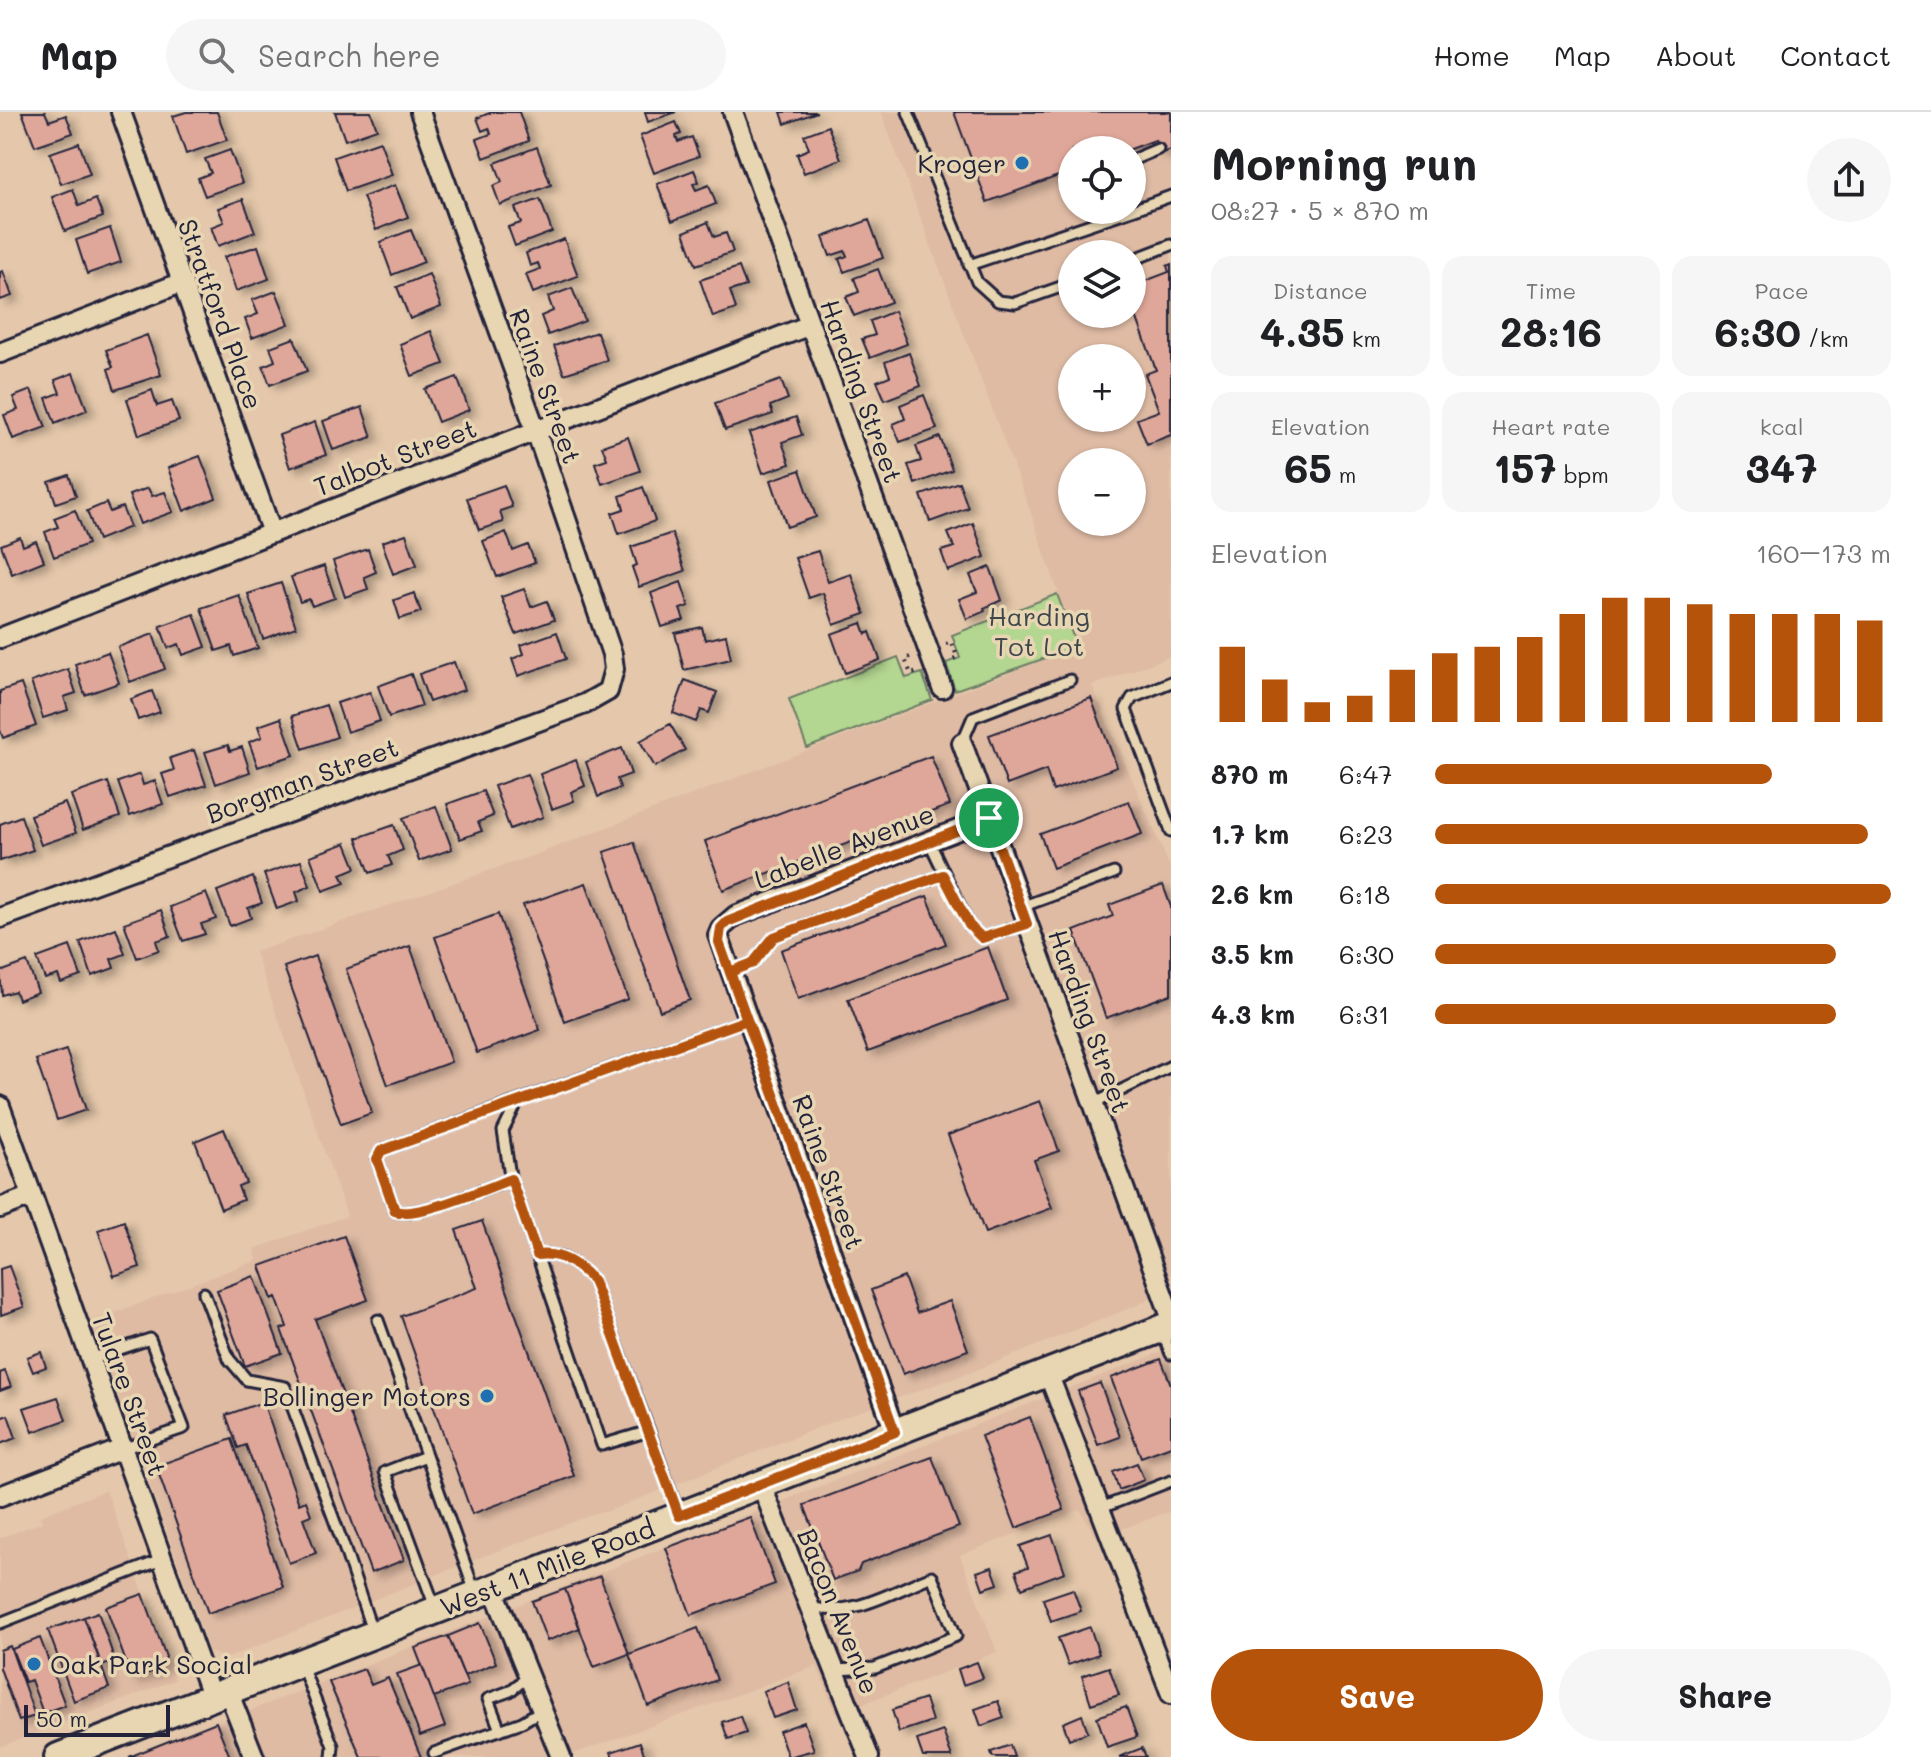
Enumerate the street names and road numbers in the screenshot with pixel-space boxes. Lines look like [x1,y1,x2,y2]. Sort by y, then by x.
street label: Stratford Place [171,214,271,414]
street label: Harding Street [813,295,911,487]
street label: Raine Street [502,304,590,468]
street label: Talbot Street [309,410,481,504]
street label: Borgman Street [201,729,403,831]
street label: Labelle Avenue [749,796,939,896]
street label: Harding Street [1041,925,1139,1117]
street label: Raine Street [785,1090,873,1254]
street label: Tulare Street [85,1308,175,1480]
street label: West 11 Mile Road [435,1510,659,1624]
street label: Bacon Avenue [790,1523,888,1699]

